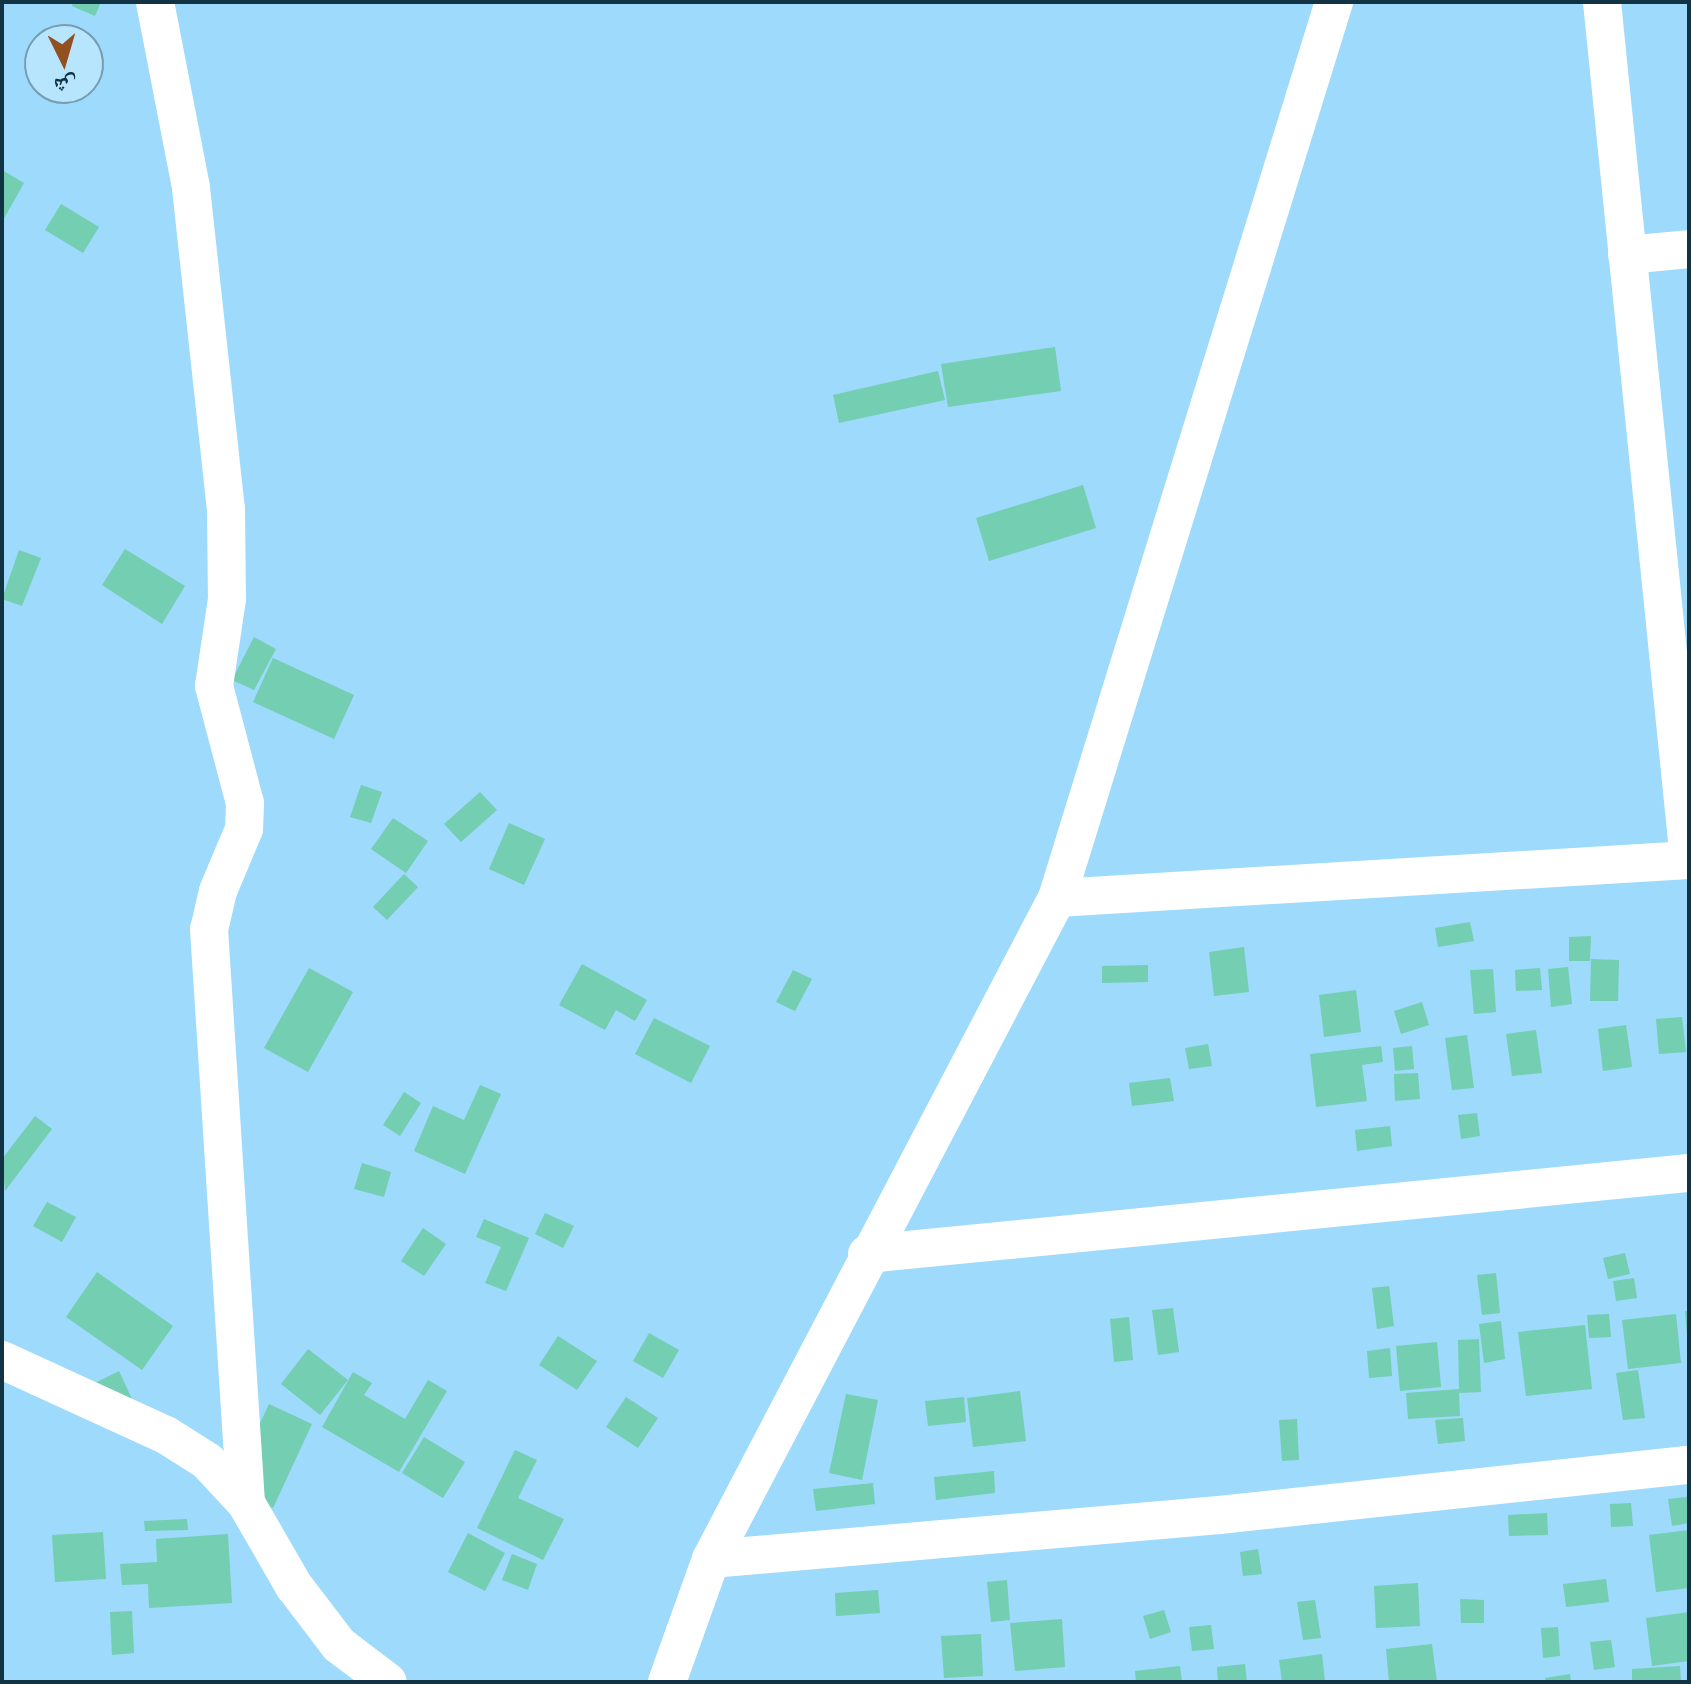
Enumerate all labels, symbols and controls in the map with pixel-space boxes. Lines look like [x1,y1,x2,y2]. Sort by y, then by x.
north arrow [24,24,104,104]
text: ش [53,71,79,101]

